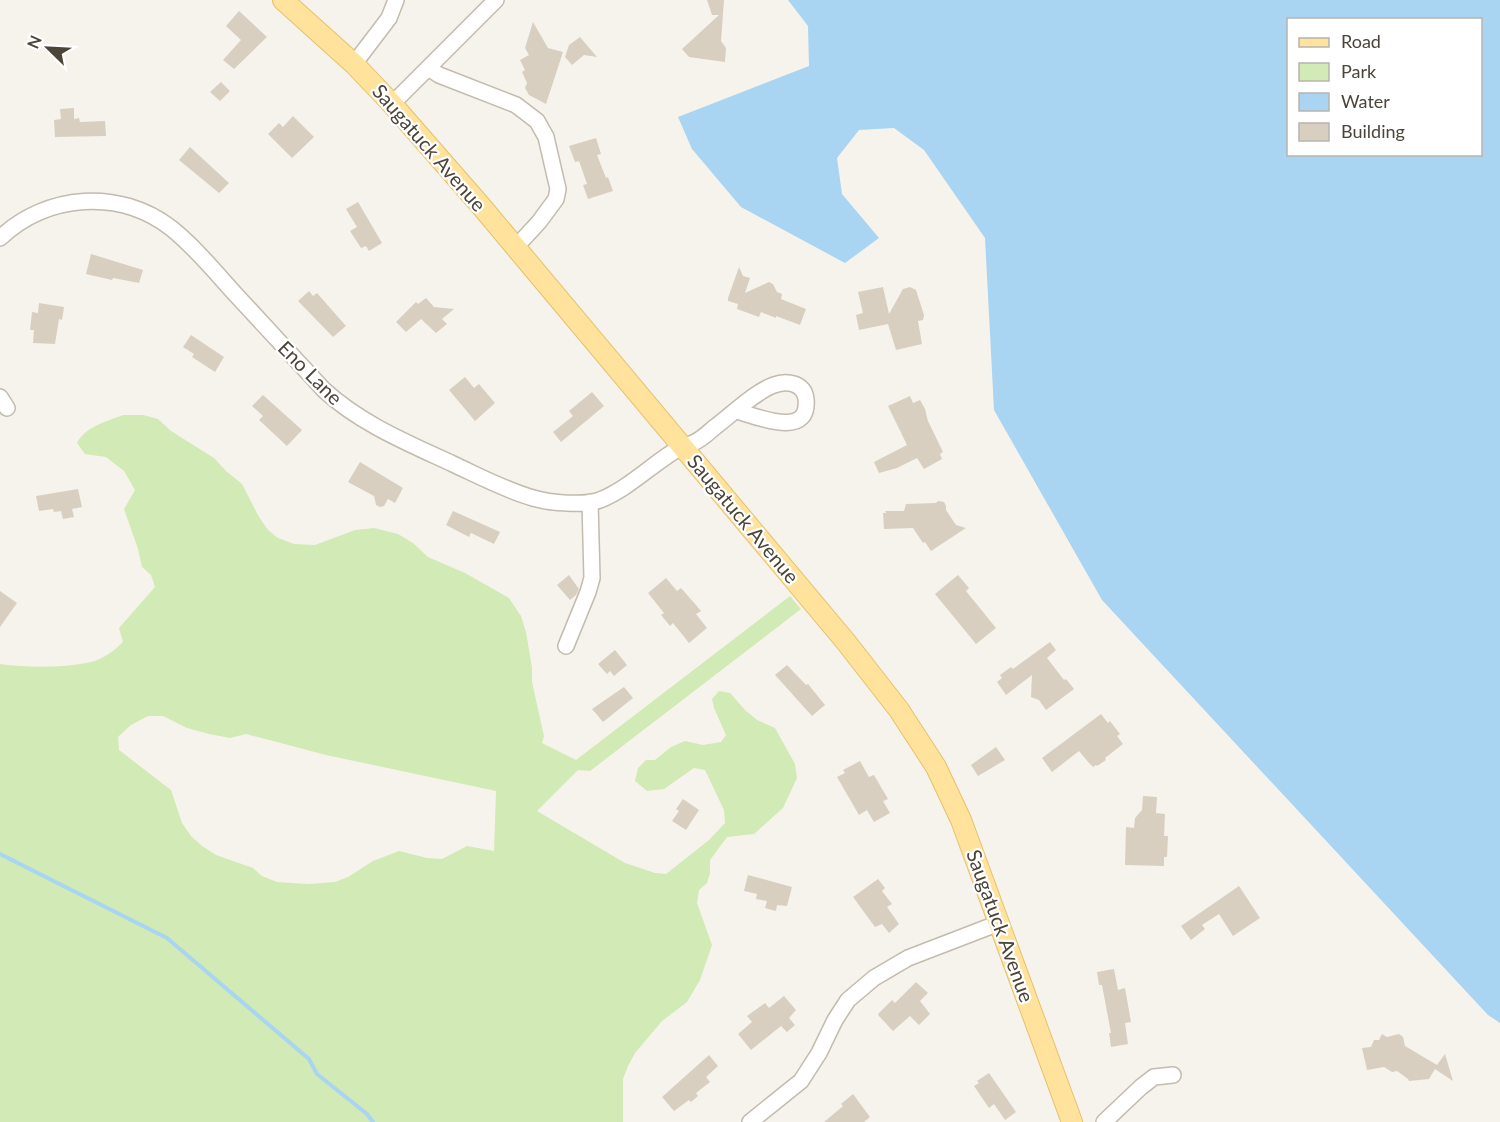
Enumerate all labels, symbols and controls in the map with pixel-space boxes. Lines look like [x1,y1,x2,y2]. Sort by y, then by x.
north arrow [18,18,78,78]
legend [1287,18,1482,156]
text: Road [1341,30,1381,52]
text: N [23,32,45,51]
text: Park [1341,60,1377,82]
street label: Saugatuck Avenue [368,79,492,216]
text: Water [1341,90,1390,112]
text: Building [1341,120,1405,142]
street label: Eno Lane [274,335,348,409]
street label: Saugatuck Avenue [683,449,805,588]
street label: Saugatuck Avenue [962,846,1040,1005]

